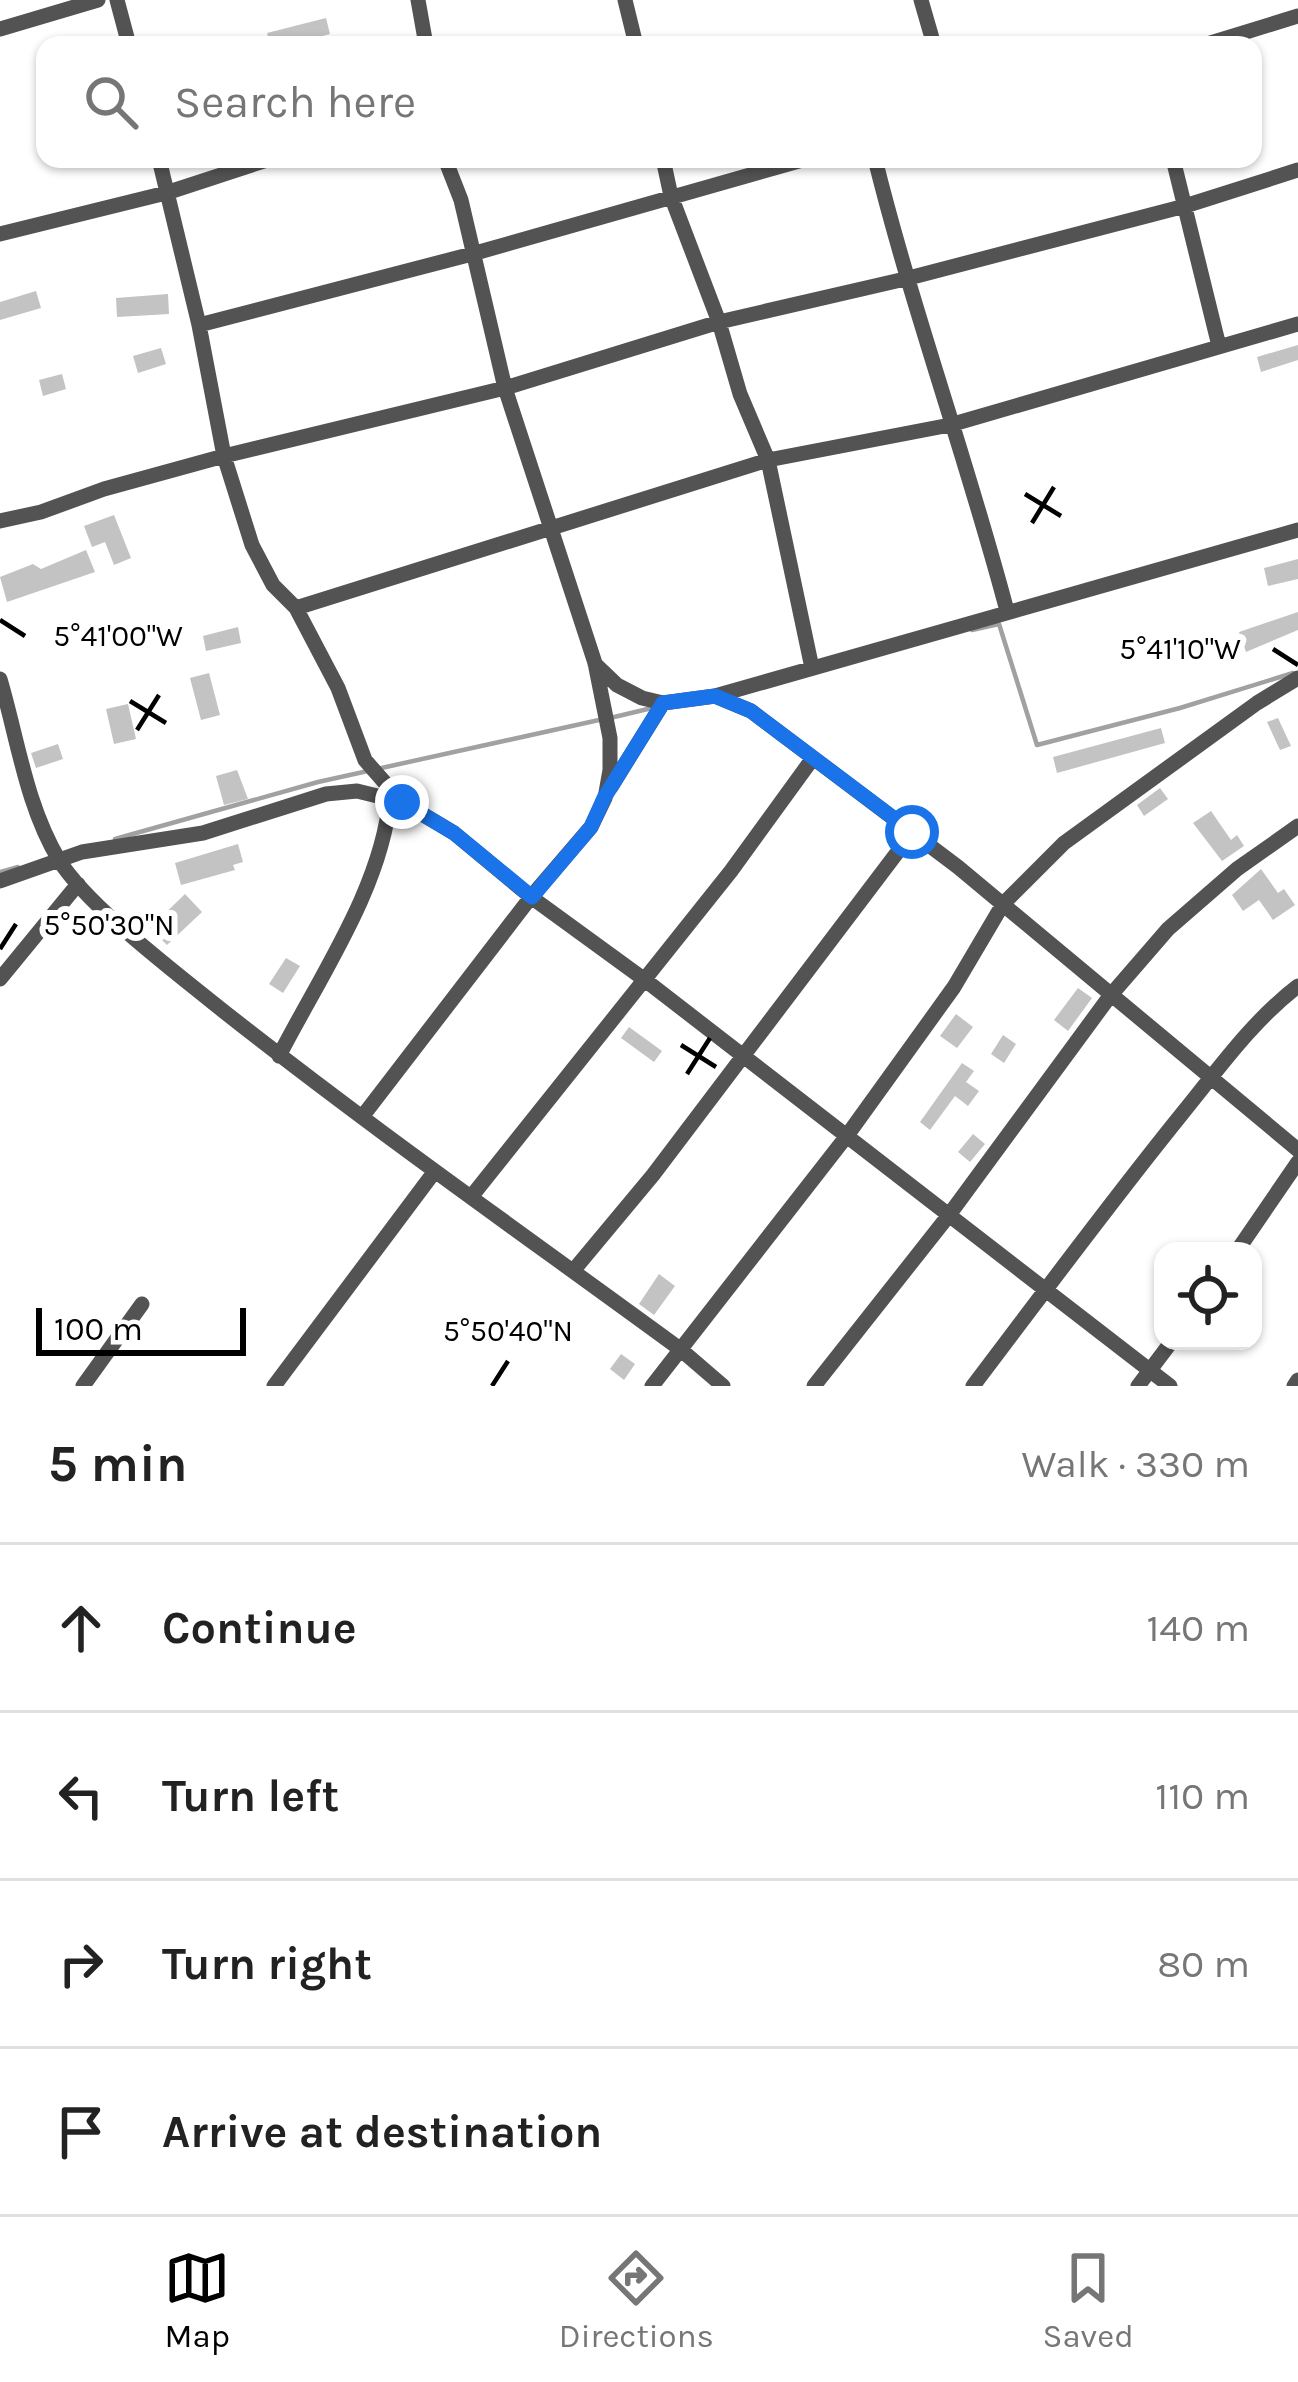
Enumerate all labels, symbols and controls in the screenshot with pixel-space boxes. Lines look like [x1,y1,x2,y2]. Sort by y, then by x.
search box [36,36,1262,168]
icon: search [78,69,144,135]
text: Search here [174,76,416,128]
text: 5°41'00"W [53,618,183,654]
text: 5°41'10"W [1119,631,1241,667]
route end [375,775,429,829]
route start [885,805,939,859]
text: 5°50'30"N [43,907,175,943]
map controls [1154,1242,1262,1350]
button: locate [1154,1242,1262,1350]
scale bar [36,1302,246,1355]
text: 100 m [54,1310,143,1348]
text: 5°50'40"N [443,1313,573,1349]
text: 5 min [48,1434,188,1494]
text: Walk · 330 m [1022,1441,1250,1487]
icon: ahead [48,1595,114,1661]
text: Continue [162,1602,357,1654]
text: 140 m [1146,1605,1250,1651]
icon: left [48,1763,114,1829]
text: Turn left [162,1770,339,1822]
text: 110 m [1155,1773,1250,1819]
icon: right [48,1931,114,1997]
text: Turn right [162,1938,372,1990]
text: 80 m [1157,1941,1250,1987]
icon: arrive [48,2099,114,2165]
text: Arrive at destination [162,2106,602,2158]
tab: Map [164,2245,230,2355]
tab: Directions [559,2245,714,2355]
tab: Saved [1043,2245,1134,2355]

